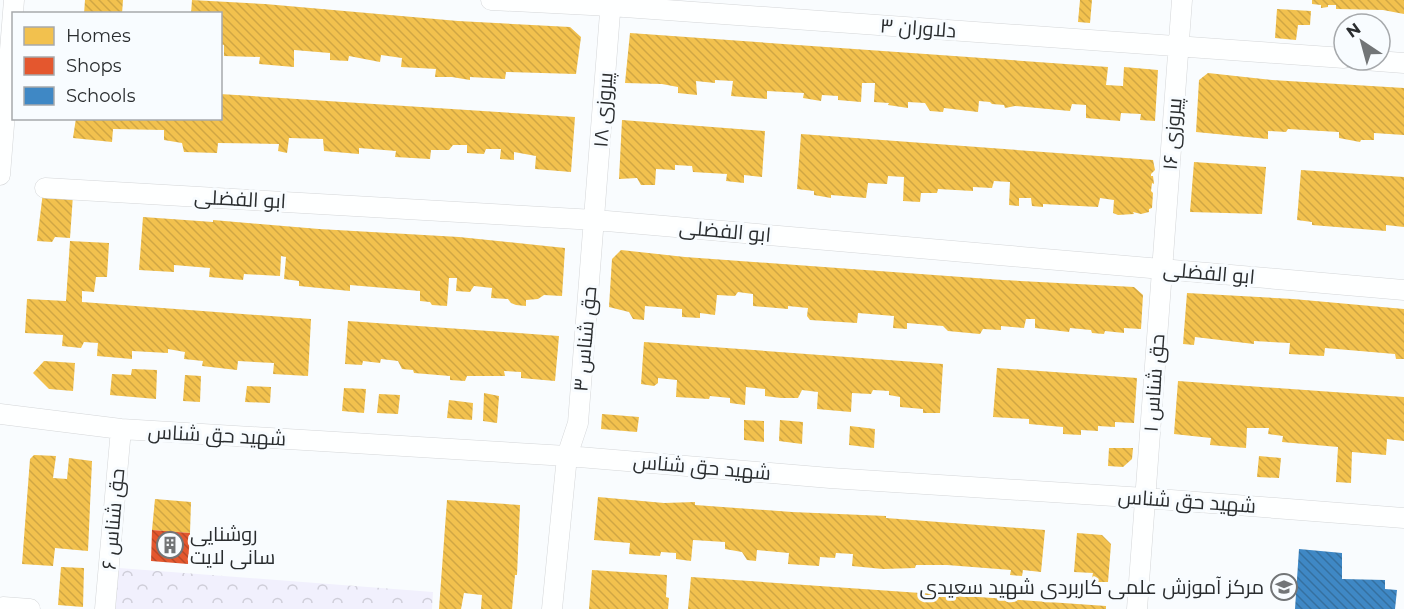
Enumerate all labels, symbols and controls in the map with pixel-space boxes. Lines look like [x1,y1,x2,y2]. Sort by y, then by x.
legend [12,12,222,120]
north arrow [1332,12,1392,72]
street label: دلاوران ۳ [879,13,957,44]
text: N [1343,19,1364,42]
text: Homes [66,25,131,47]
text: Shops [66,55,122,77]
street label: پیروزی ۱۸ [588,71,619,148]
text: Schools [66,85,136,107]
street label: پیروزی ۱۶ [1158,96,1188,171]
street label: ابو الفضلی [193,185,287,214]
street label: ابو الفضلی [678,215,772,248]
street label: ابو الفضلی [1162,257,1256,290]
street label: حق شناس ۳ [568,285,603,393]
street label: حق شناس ۱ [1139,333,1170,433]
street label: شهید حق شناس [147,419,287,452]
street label: شهید حق شناس [632,449,772,486]
street label: حق شناس ۶ [97,467,130,571]
street label: شهید حق شناس [1117,484,1257,519]
place label: روشنایی سانی لایت [190,522,275,570]
building icon: روشنایی سانی لایت [155,530,185,560]
school or university icon: مرکز آموزش علمی کاربردی شهید سعیدی [1269,572,1299,602]
place label: مرکز آموزش علمی کاربردی شهید سعیدی [919,575,1264,600]

